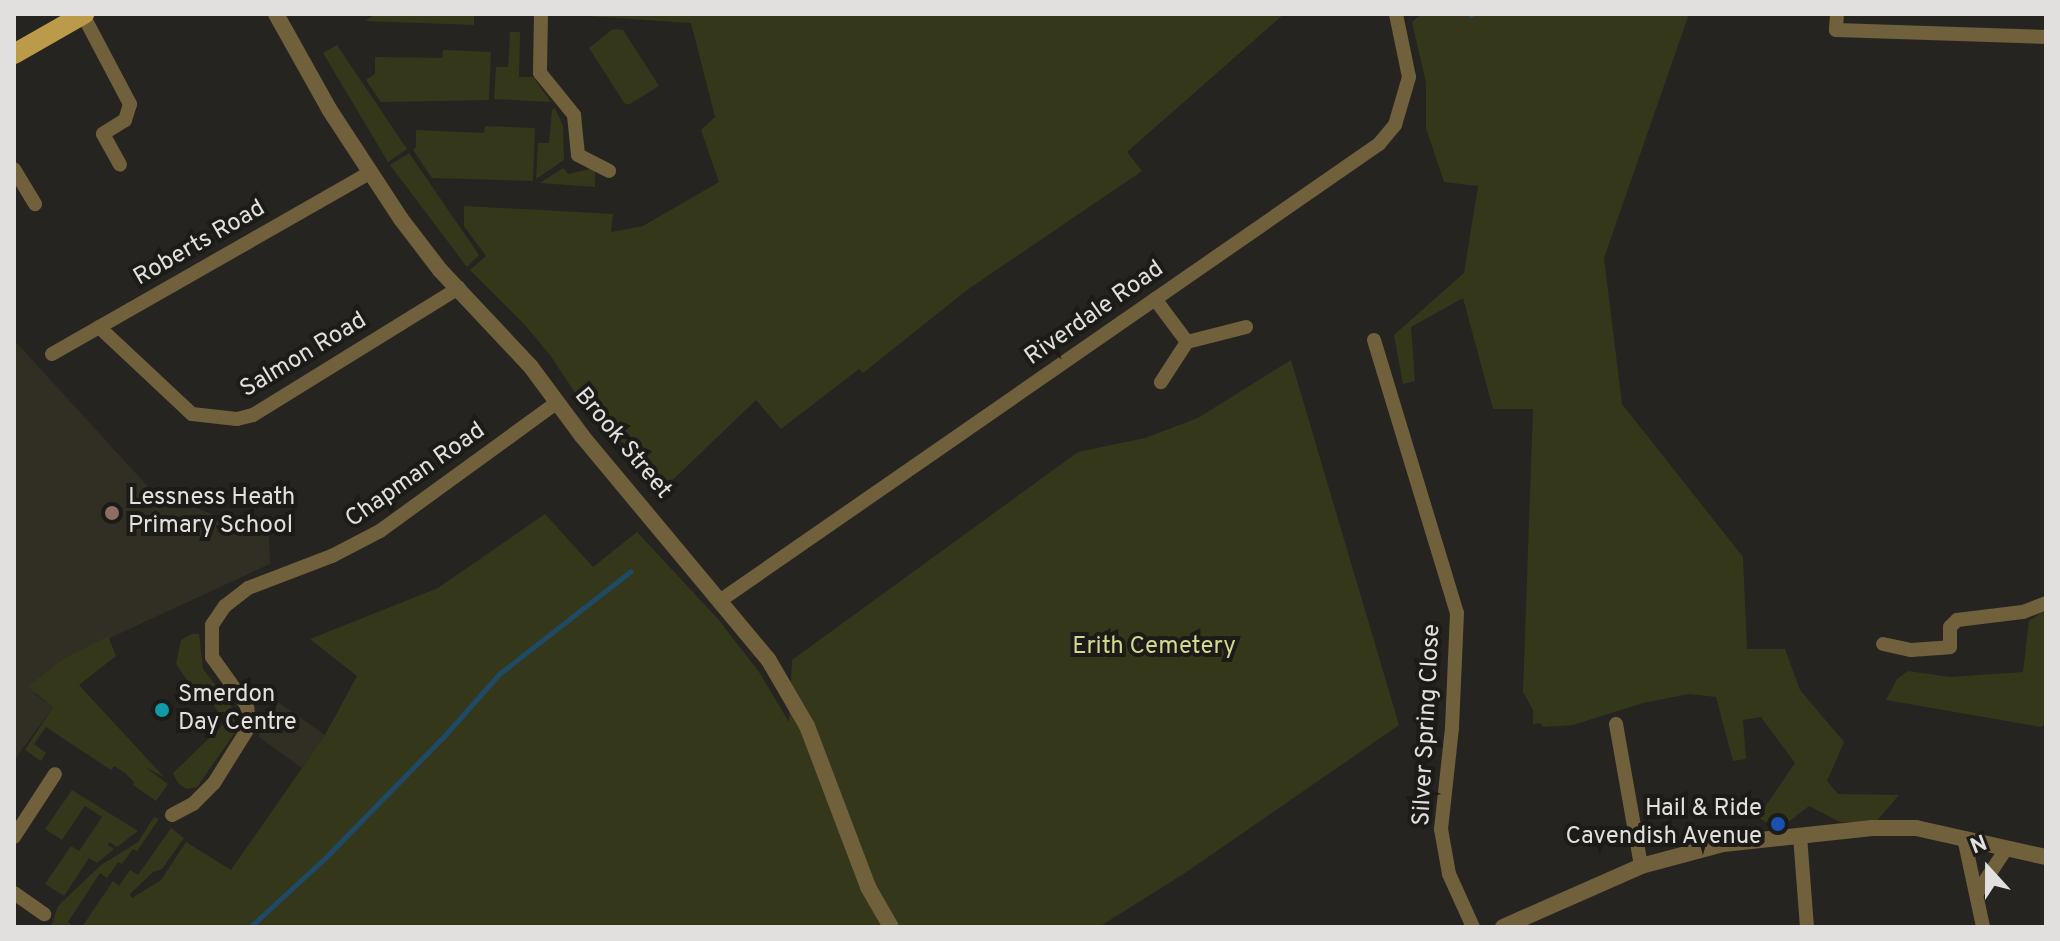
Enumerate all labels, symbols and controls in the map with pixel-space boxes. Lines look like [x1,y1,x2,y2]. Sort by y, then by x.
street label: Roberts Road [129,195,271,293]
street label: Riverdale Road [1020,256,1170,372]
street label: Salmon Road [236,307,372,405]
street label: Brook Street [567,383,677,505]
street label: Chapman Road [341,417,491,535]
place label: Lessness Heath Primary School [128,485,295,541]
marker: Lessness Heath Primary School [103,504,121,522]
street label: Silver Spring Close [1408,623,1448,827]
park label: Erith Cemetery [1072,634,1236,662]
place label: Smerdon Day Centre [178,682,297,738]
marker: Smerdon Day Centre [153,701,171,719]
place label: Hail & Ride Cavendish Avenue [1564,796,1762,852]
marker: Hail & Ride Cavendish Avenue [1769,815,1787,833]
north arrow [1948,829,2028,909]
text: N [1967,831,1991,862]

